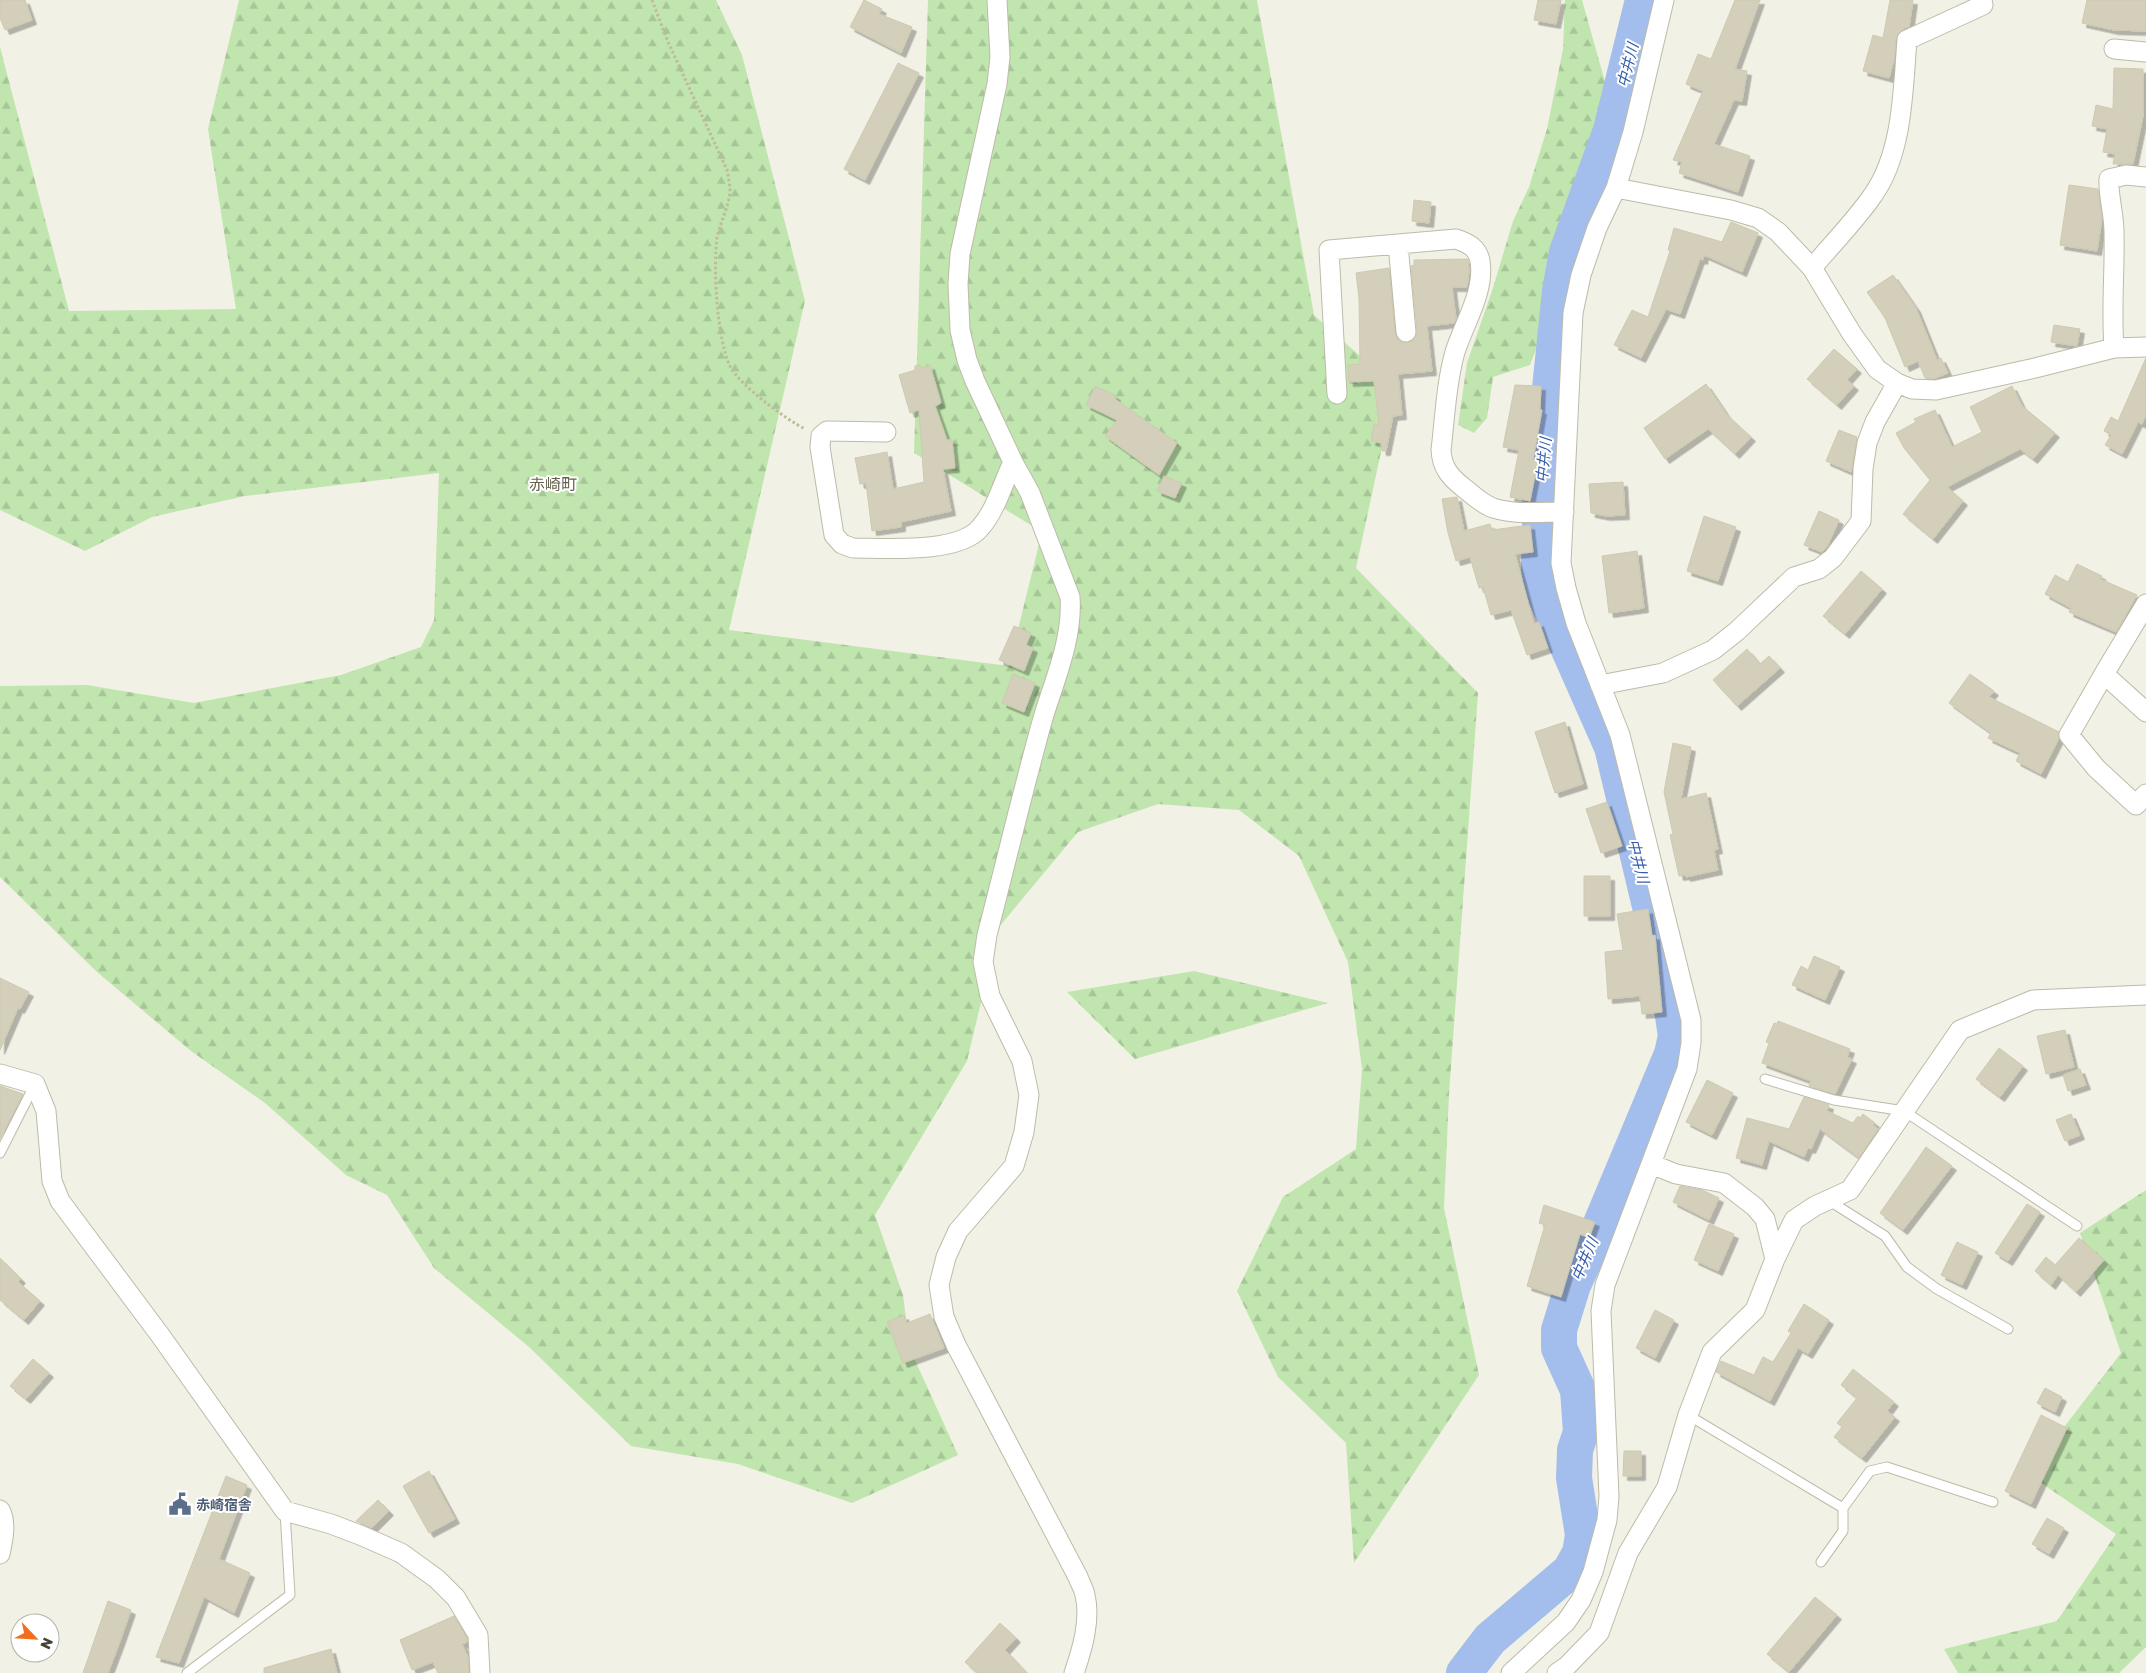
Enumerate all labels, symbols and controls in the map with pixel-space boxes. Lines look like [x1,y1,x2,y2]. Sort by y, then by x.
water label: 中井川 [1613,39,1642,89]
water label: 中井川 [1532,435,1554,483]
district label: 赤崎町 [529,474,577,494]
water label: 中井川 [1625,837,1654,887]
water label: 中井川 [1567,1233,1602,1283]
public building icon: 赤崎宿舎 [167,1491,193,1517]
place label: 赤崎宿舎 [196,1496,252,1513]
north arrow [10,1613,60,1663]
text: N [37,1635,57,1652]

